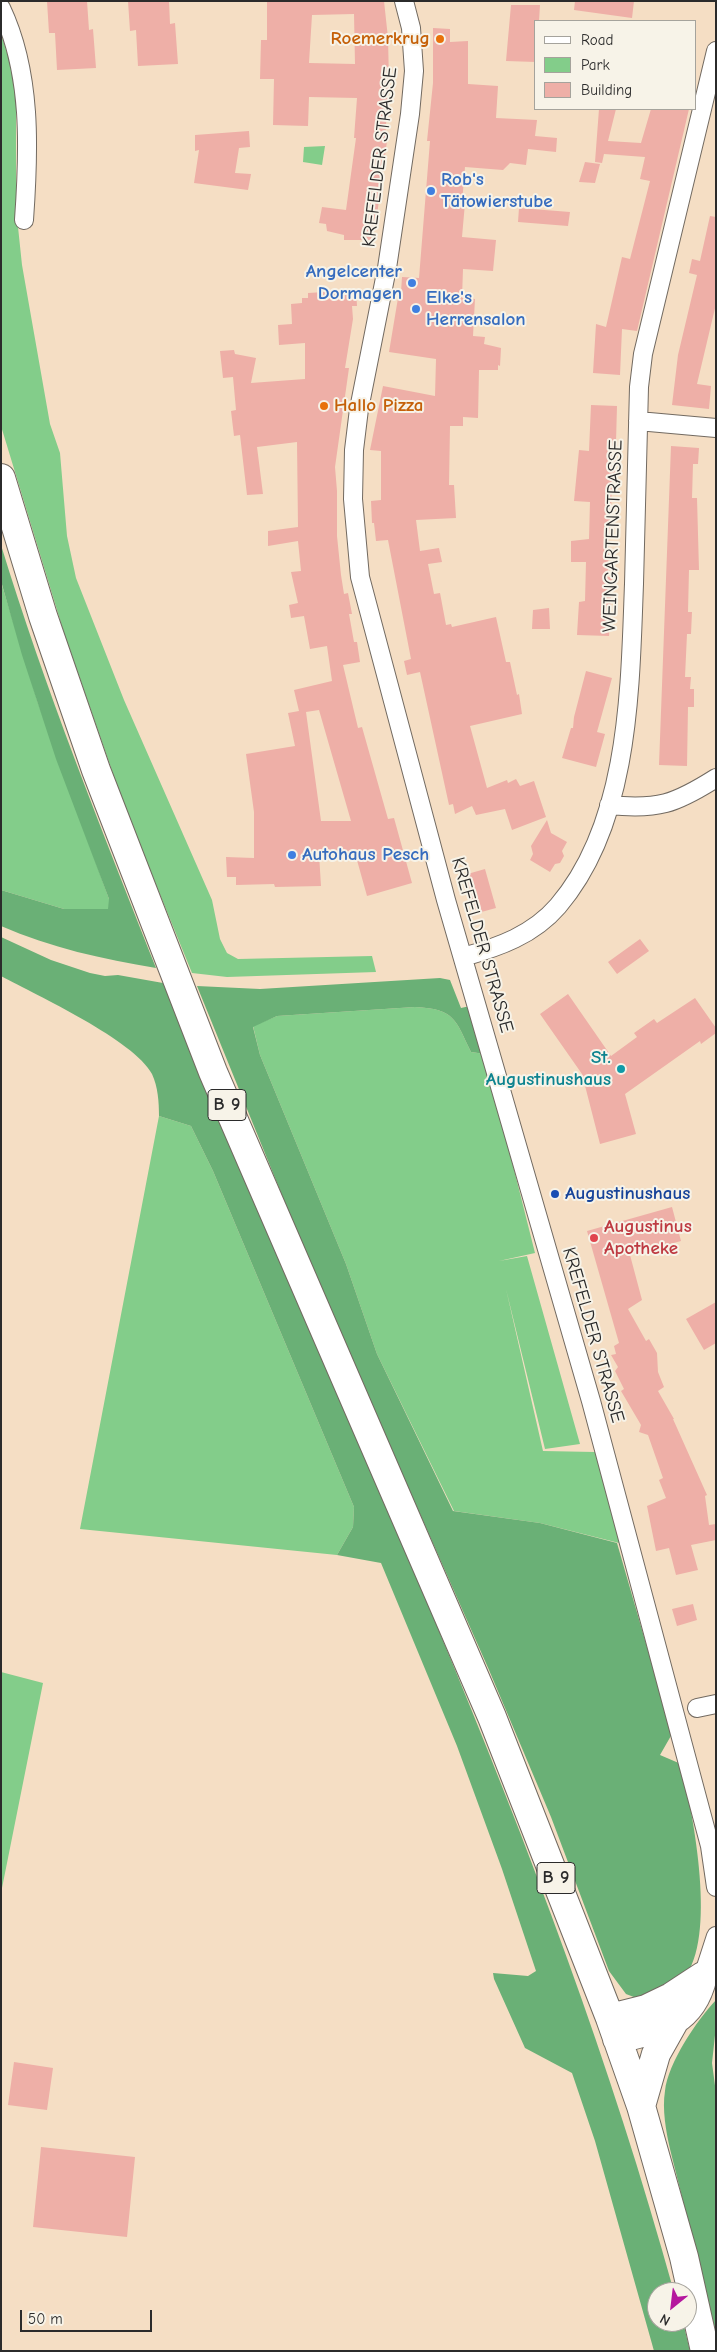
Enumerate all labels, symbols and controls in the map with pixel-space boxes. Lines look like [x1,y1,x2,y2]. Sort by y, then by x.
legend [534,20,697,110]
place label: Roemerkrug [330,28,430,50]
text: Road [581,31,613,49]
marker: Roemerkrug [434,33,446,45]
text: Park [581,56,610,74]
street label: KREFELDER STRASSE [358,65,402,249]
text: Building [581,81,632,99]
place label: Rob's Tätowierstube [441,169,553,213]
marker: Rob's Tätowierstube [425,185,437,197]
place label: Angelcenter Dormagen [306,261,402,305]
marker: Angelcenter Dormagen [406,277,418,289]
place label: Elke's Herrensalon [426,287,526,331]
marker: Elke's Herrensalon [410,303,422,315]
place label: Hallo Pizza [334,395,424,417]
marker: Hallo Pizza [318,400,330,412]
street label: WEINGARTENSTRASSE [598,439,628,633]
place label: Autohaus Pesch [302,844,429,866]
marker: Autohaus Pesch [286,849,298,861]
street label: KREFELDER STRASSE [446,855,518,1035]
place label: St. Augustinushaus [486,1047,611,1091]
marker: St. Augustinushaus [615,1063,627,1075]
road number: B 9 [208,1090,246,1120]
place label: Augustinushaus [565,1183,690,1205]
marker: Augustinushaus [549,1188,561,1200]
place label: Augustinus Apotheke [604,1216,692,1260]
marker: Augustinus Apotheke [588,1232,600,1244]
street label: KREFELDER STRASSE [557,1245,629,1425]
road number: B 9 [537,1862,575,1894]
north arrow [647,2282,697,2332]
scale bar [22,2300,155,2332]
text: 50 m [28,2310,63,2328]
text: N [657,2310,673,2329]

